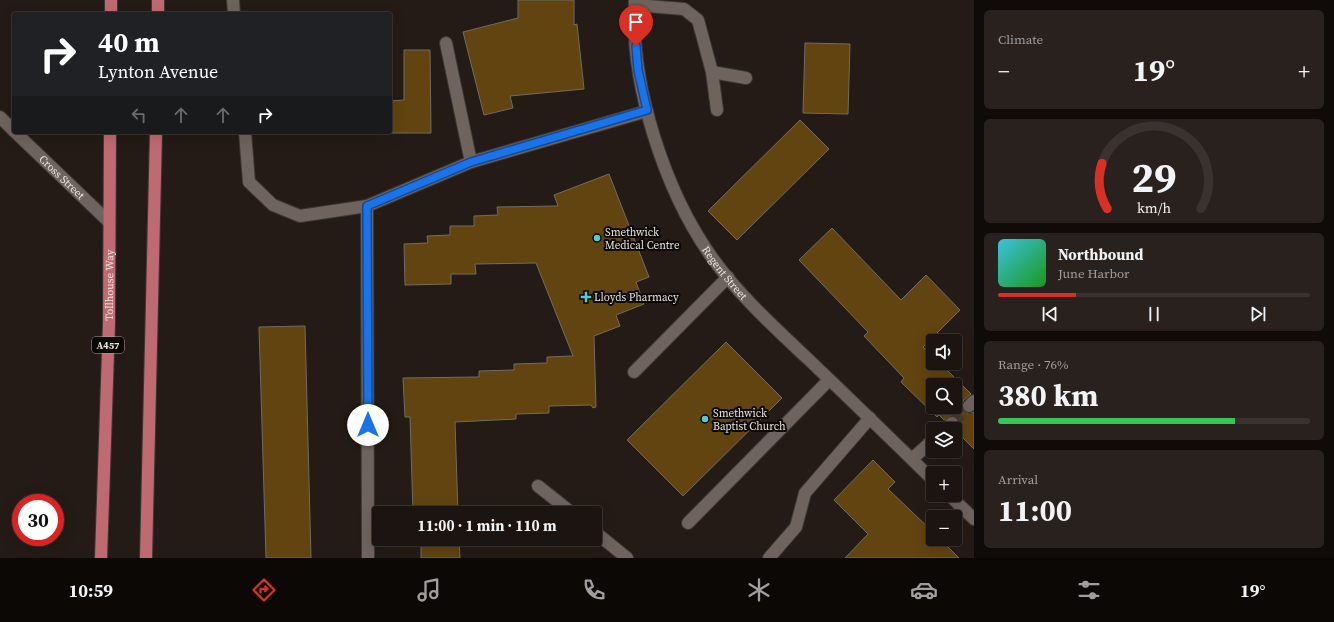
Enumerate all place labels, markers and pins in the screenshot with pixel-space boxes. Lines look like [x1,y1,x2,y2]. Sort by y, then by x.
pin [619,5,653,46]
place label: Smethwick Medical Centre [605,225,680,253]
marker: Smethwick Medical Centre [592,233,602,243]
place label: Lloyds Pharmacy [594,290,679,305]
marker: Lloyds Pharmacy [581,292,591,302]
place label: Smethwick Baptist Church [713,406,786,434]
marker: Smethwick Baptist Church [700,414,710,424]

